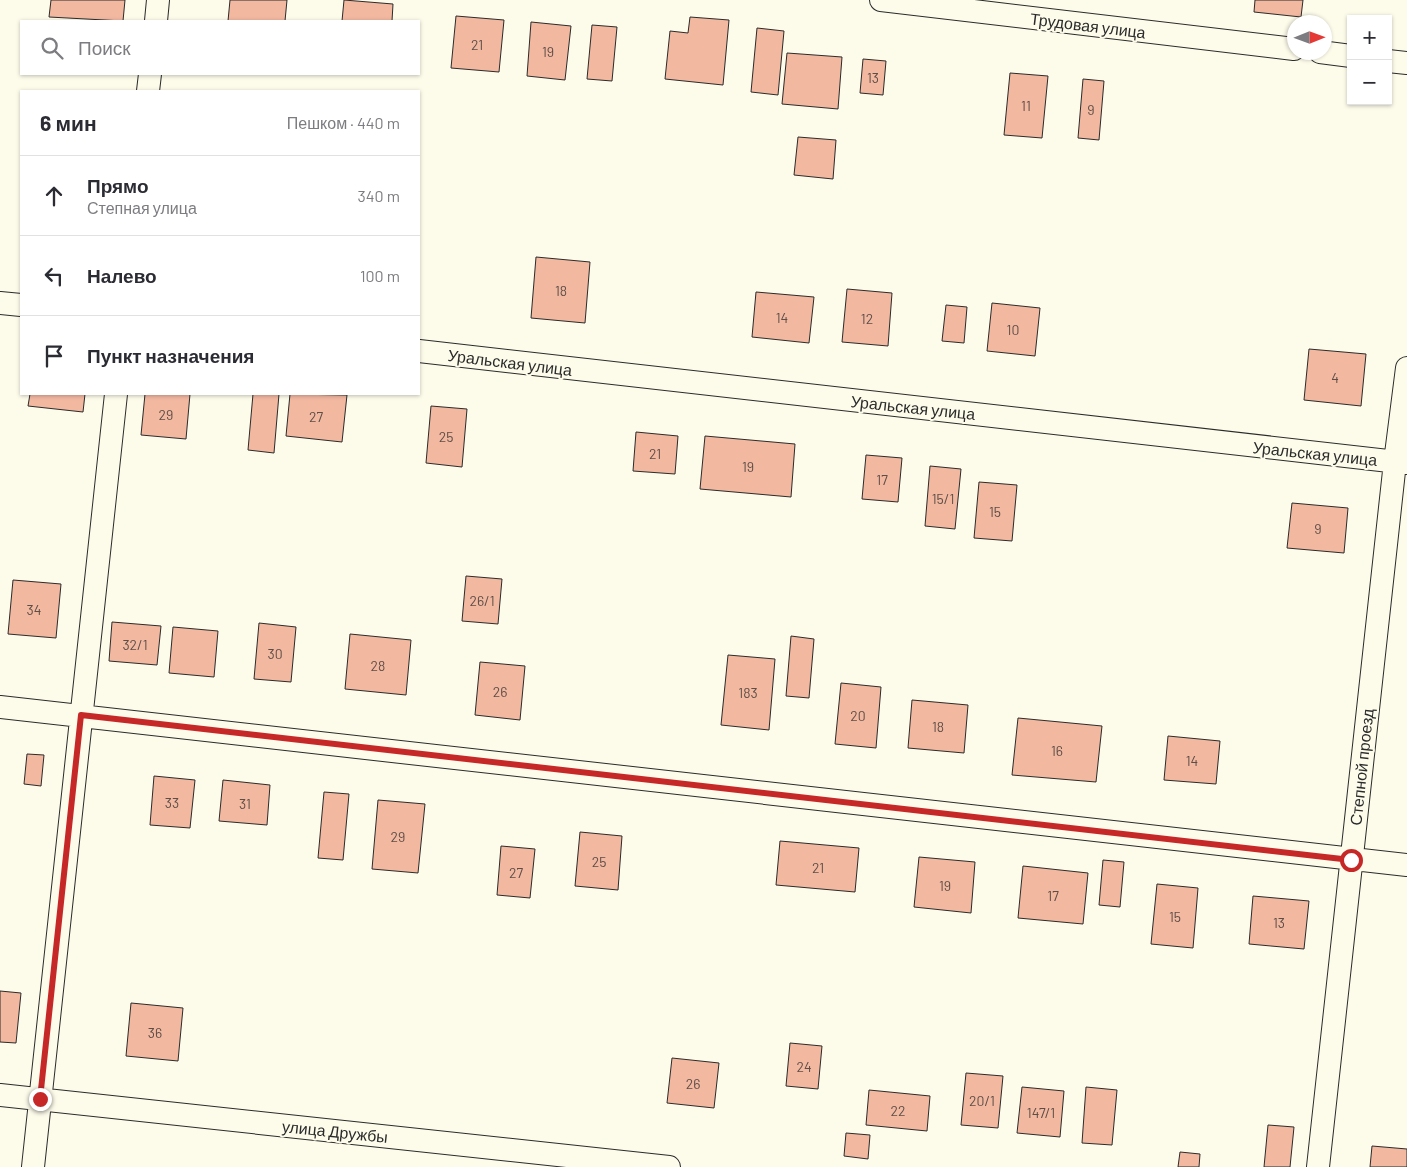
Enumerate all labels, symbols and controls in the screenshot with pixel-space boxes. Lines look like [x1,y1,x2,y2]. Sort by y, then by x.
street label: Трудовая улица [1029,8,1147,42]
north arrow [1287,15,1332,60]
map controls [1347,15,1392,105]
button: + [1347,15,1392,60]
search box [20,20,420,75]
icon: search [38,34,66,62]
text: Поиск [78,36,131,59]
house number: 21 [471,36,483,53]
house number: 19 [542,43,554,60]
button: − [1347,60,1392,105]
house number: 13 [867,69,879,86]
house number: 11 [1021,97,1031,114]
house number: 9 [1087,101,1095,118]
text: 6 мин [40,110,97,135]
text: Пешком · 440 m [287,113,400,132]
text: Прямо [87,174,149,197]
icon: ahead [40,182,68,210]
text: 340 m [357,186,400,205]
text: Степная улица [87,198,197,217]
icon: left [40,262,68,290]
text: Налево [87,264,157,287]
text: 100 m [360,266,400,285]
house number: 18 [555,282,567,299]
house number: 14 [776,309,788,326]
house number: 12 [861,310,873,327]
house number: 10 [1007,321,1019,338]
icon: arrive [40,342,68,370]
text: Пункт назначения [87,344,254,367]
street label: Уральская улица [447,345,573,379]
house number: 4 [1331,369,1339,386]
street label: Уральская улица [850,391,976,423]
house number: 29 [159,406,173,423]
house number: 27 [309,408,323,425]
house number: 25 [439,428,453,445]
street label: Уральская улица [1252,437,1378,469]
house number: 21 [649,445,661,462]
house number: 19 [742,458,754,475]
house number: 17 [876,471,888,488]
house number: 15/1 [932,490,954,507]
house number: 15 [989,503,1001,520]
house number: 9 [1314,520,1322,537]
house number: 26/1 [469,592,495,609]
house number: 34 [27,601,41,618]
house number: 32/1 [122,636,148,653]
house number: 30 [267,645,283,662]
house number: 28 [371,657,385,674]
house number: 26 [493,683,507,700]
house number: 183 [738,684,758,701]
house number: 20 [850,707,866,724]
street label: Степной проезд [1345,707,1377,826]
house number: 18 [932,718,944,735]
house number: 16 [1051,742,1063,759]
house number: 14 [1186,752,1198,769]
house number: 33 [165,794,179,811]
house number: 31 [239,795,251,812]
house number: 29 [391,828,405,845]
route start [1340,849,1363,872]
house number: 25 [592,853,606,870]
house number: 21 [812,859,824,876]
house number: 27 [509,864,523,881]
house number: 19 [939,877,951,894]
house number: 17 [1047,887,1059,904]
house number: 15 [1169,908,1181,925]
house number: 13 [1273,914,1285,931]
house number: 36 [148,1024,162,1041]
house number: 24 [796,1058,812,1075]
house number: 26 [686,1075,700,1092]
route end [29,1088,52,1111]
house number: 20/1 [969,1092,995,1109]
house number: 22 [890,1102,906,1119]
house number: 147/1 [1027,1104,1055,1121]
street label: улица Дружбы [281,1116,389,1146]

